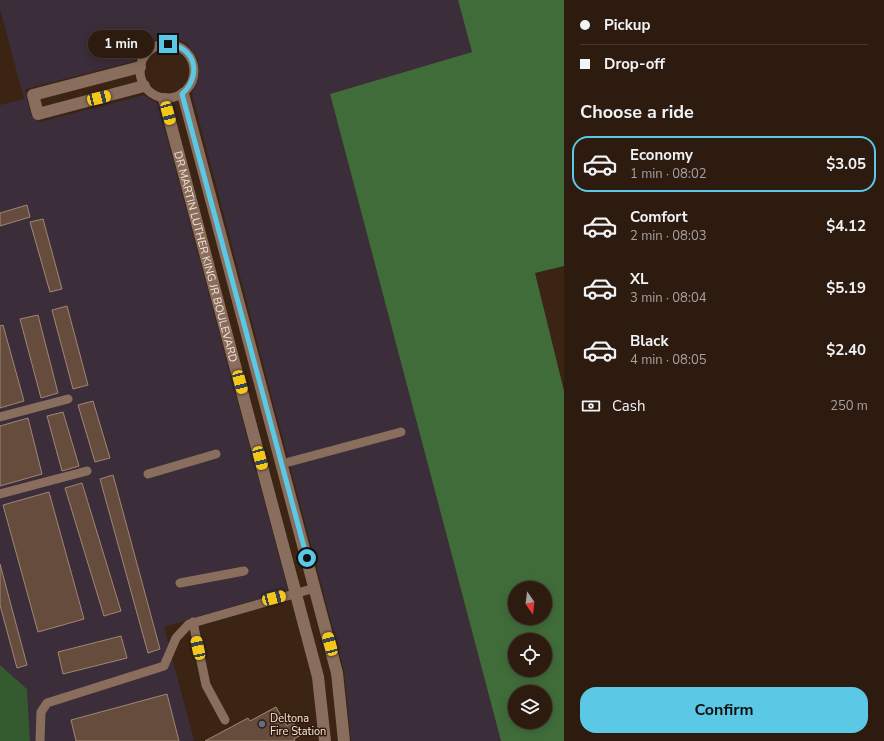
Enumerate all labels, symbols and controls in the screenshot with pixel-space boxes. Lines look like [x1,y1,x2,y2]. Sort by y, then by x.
text: Pickup [604,15,650,35]
callout: 1 min [88,30,154,58]
text: 1 min [104,35,138,53]
route end [159,35,177,53]
text: Drop-off [604,54,665,74]
car [86,89,112,107]
car [159,100,177,126]
text: Choose a ride [580,100,694,124]
text: Economy [630,145,693,165]
icon: car [582,146,618,182]
street label: DR MARTIN LUTHER KING JR BOULEVARD [170,149,241,364]
text: $3.05 [826,154,866,174]
text: 1 min · 08:02 [630,165,706,183]
text: Comfort [630,207,687,227]
icon: car [582,208,618,244]
text: $4.12 [826,216,866,236]
text: 2 min · 08:03 [630,227,706,245]
text: XL [630,269,649,289]
icon: car [582,270,618,306]
text: $5.19 [826,278,866,298]
text: 3 min · 08:04 [630,289,706,307]
text: Black [630,331,668,351]
icon: car [582,332,618,368]
text: $2.40 [826,340,866,360]
text: 4 min · 08:05 [630,351,706,369]
car [231,369,249,395]
icon: cash [580,395,602,417]
text: Cash [612,396,646,416]
text: 250 m [830,397,868,415]
car [251,445,269,471]
route start [298,549,316,567]
north arrow [508,581,552,625]
map controls [508,581,552,729]
car [261,589,287,607]
car [321,631,339,657]
button: locate [508,633,552,677]
car [190,635,206,661]
button: layers [508,685,552,729]
button: Confirm [580,687,868,733]
place label: Deltona Fire Station [270,711,326,739]
marker: Deltona Fire Station [257,719,267,729]

